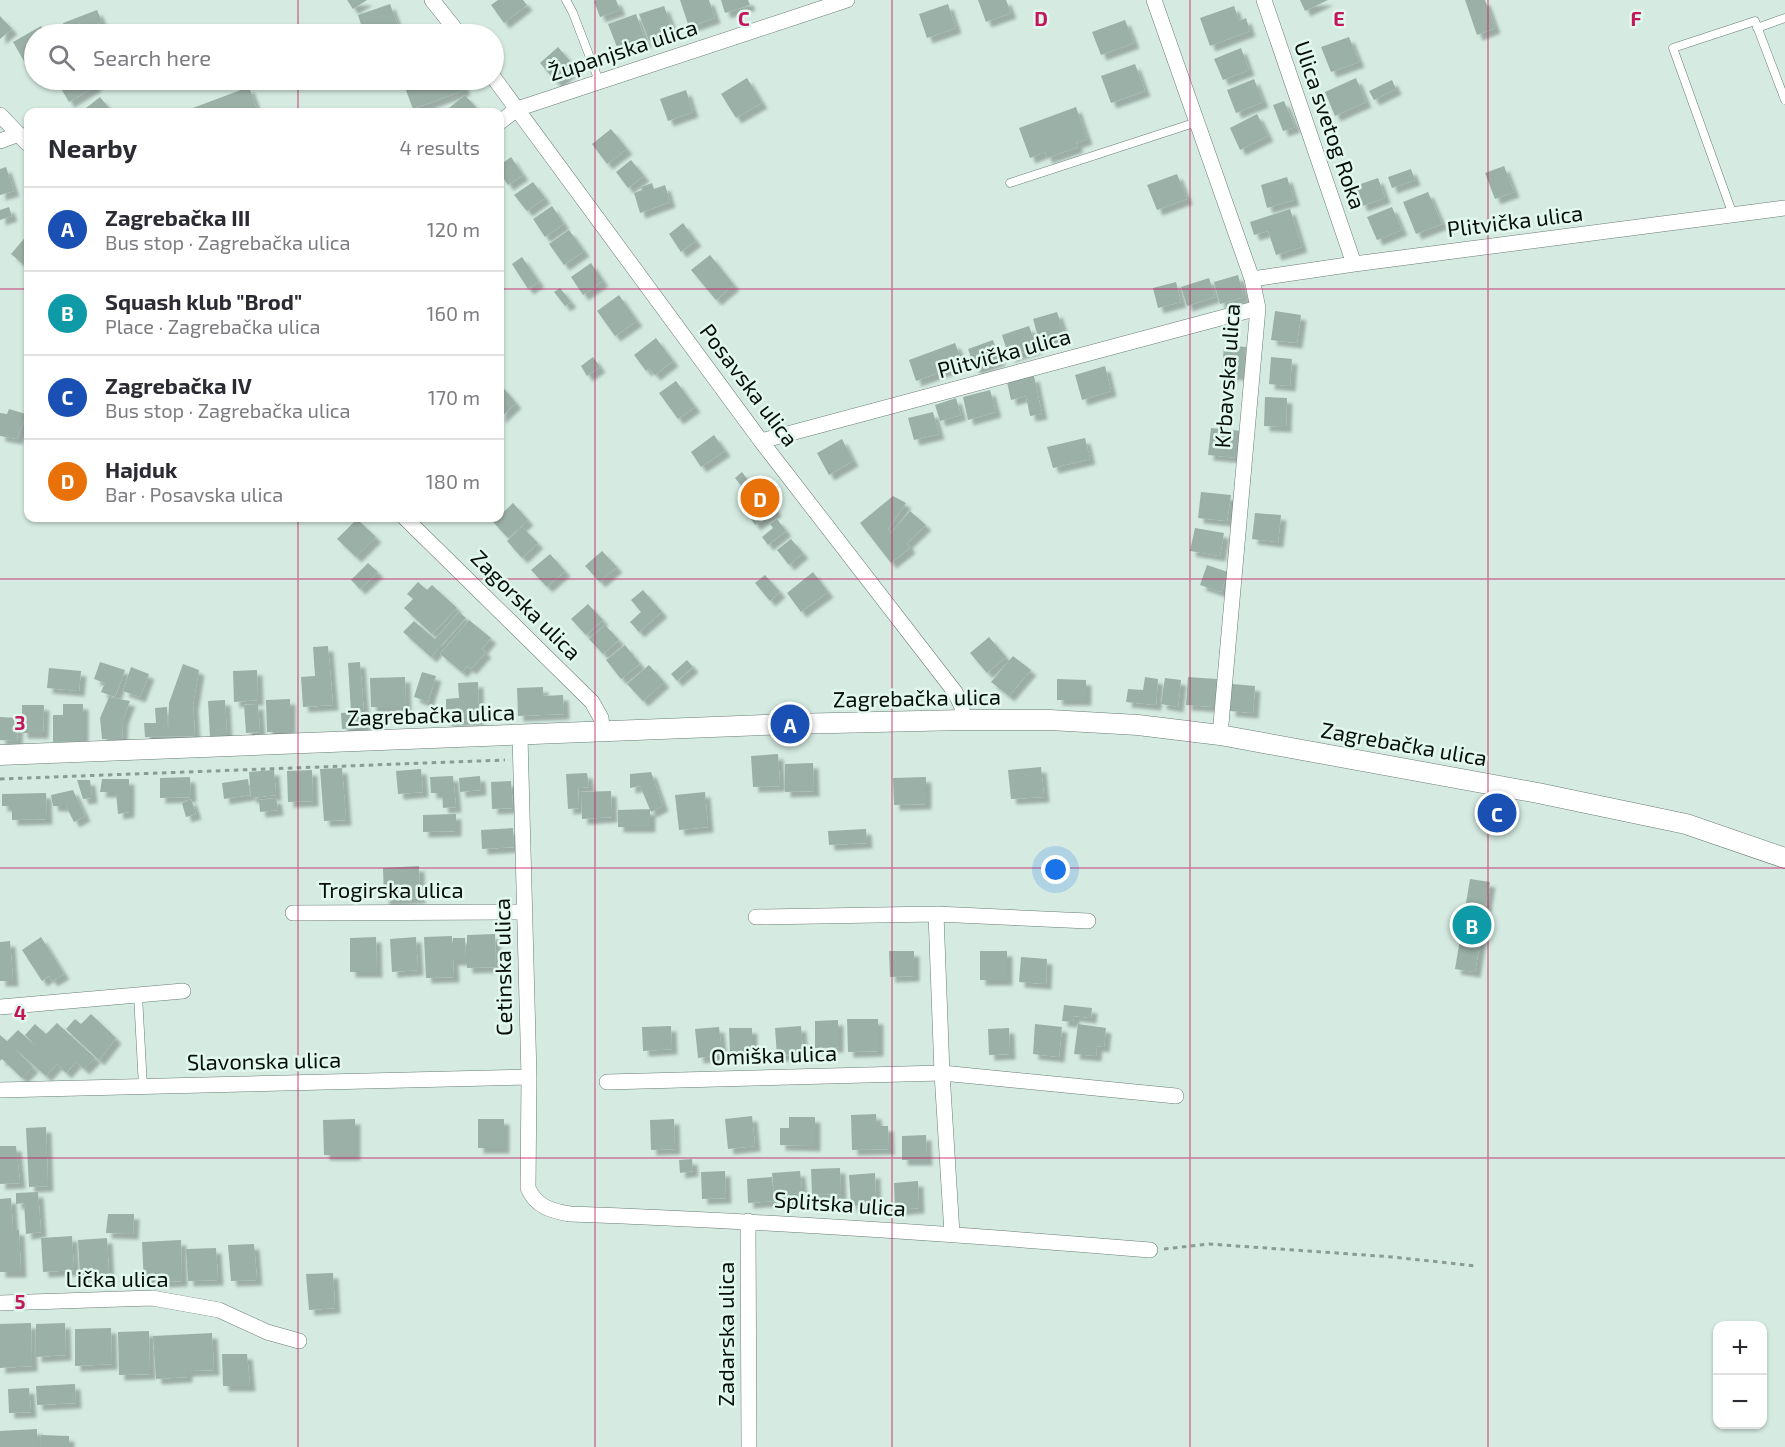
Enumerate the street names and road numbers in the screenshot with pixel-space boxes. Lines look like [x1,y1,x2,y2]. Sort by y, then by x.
street label: Županjska ulica [545,13,701,86]
street label: Ulica svetog Roka [1290,37,1372,212]
street label: Plitvička ulica [1445,199,1584,241]
street label: Krbavska ulica [1208,303,1244,449]
street label: Posavska ulica [695,318,804,451]
street label: Plitvička ulica [934,322,1073,382]
street label: Zagorska ulica [466,544,587,665]
street label: Zagrebačka ulica [833,683,1001,711]
street label: Zagrebačka ulica [347,698,515,730]
street label: Zagrebačka ulica [1319,716,1489,770]
street label: Trogirska ulica [318,876,464,902]
street label: Cetinska ulica [488,898,516,1036]
street label: Omiška ulica [710,1039,837,1069]
street label: Slavonska ulica [187,1046,341,1074]
street label: Splitska ulica [773,1185,907,1221]
street label: Zadarska ulica [712,1262,738,1406]
street label: Lička ulica [65,1265,169,1291]

